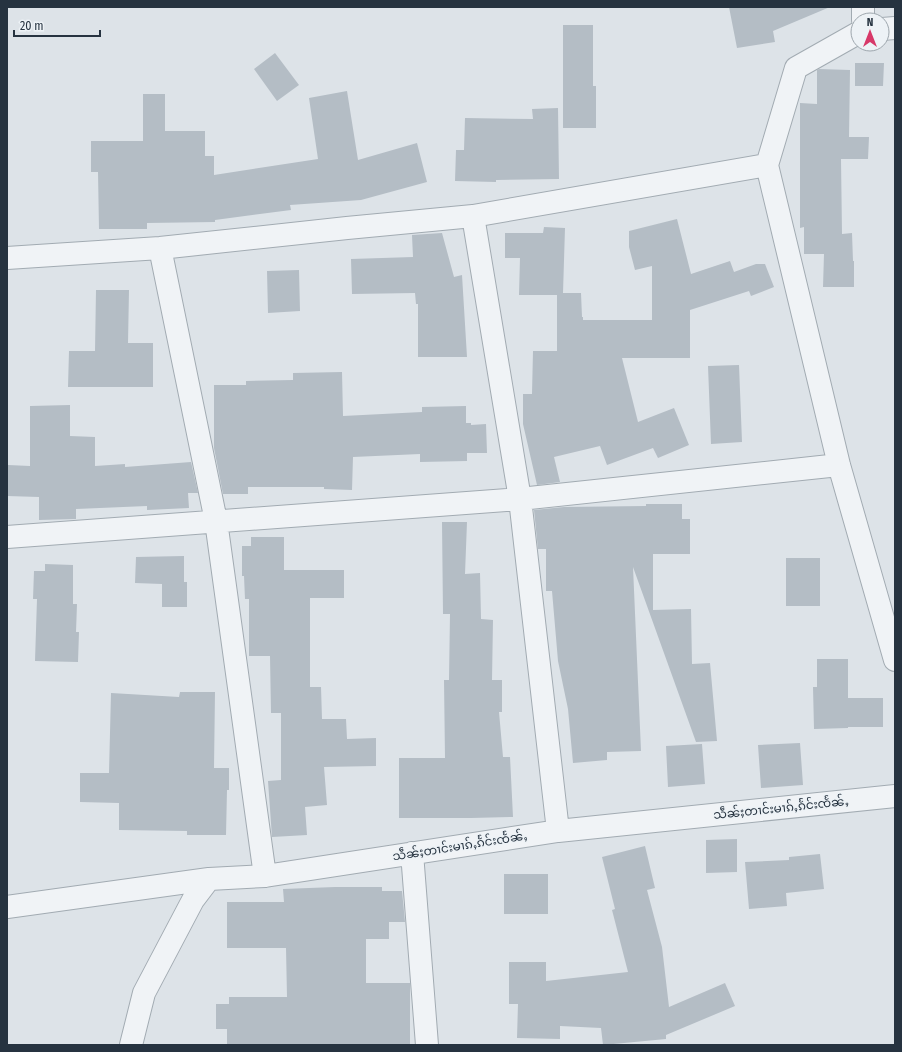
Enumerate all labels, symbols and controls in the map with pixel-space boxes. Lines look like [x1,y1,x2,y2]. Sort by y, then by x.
scale bar [14,12,100,38]
north arrow [850,12,890,52]
text: N [867,16,873,29]
text: 20 m [20,19,44,33]
street label: သဵၼ်ႈတၢင်းမၢၵ်ႇၵႅင်းၸႅၼ်ႇ [712,792,849,822]
street label: သဵၼ်ႈတၢင်းမၢၵ်ႇၵႅင်းၸႅၼ်ႇ [391,826,528,864]

